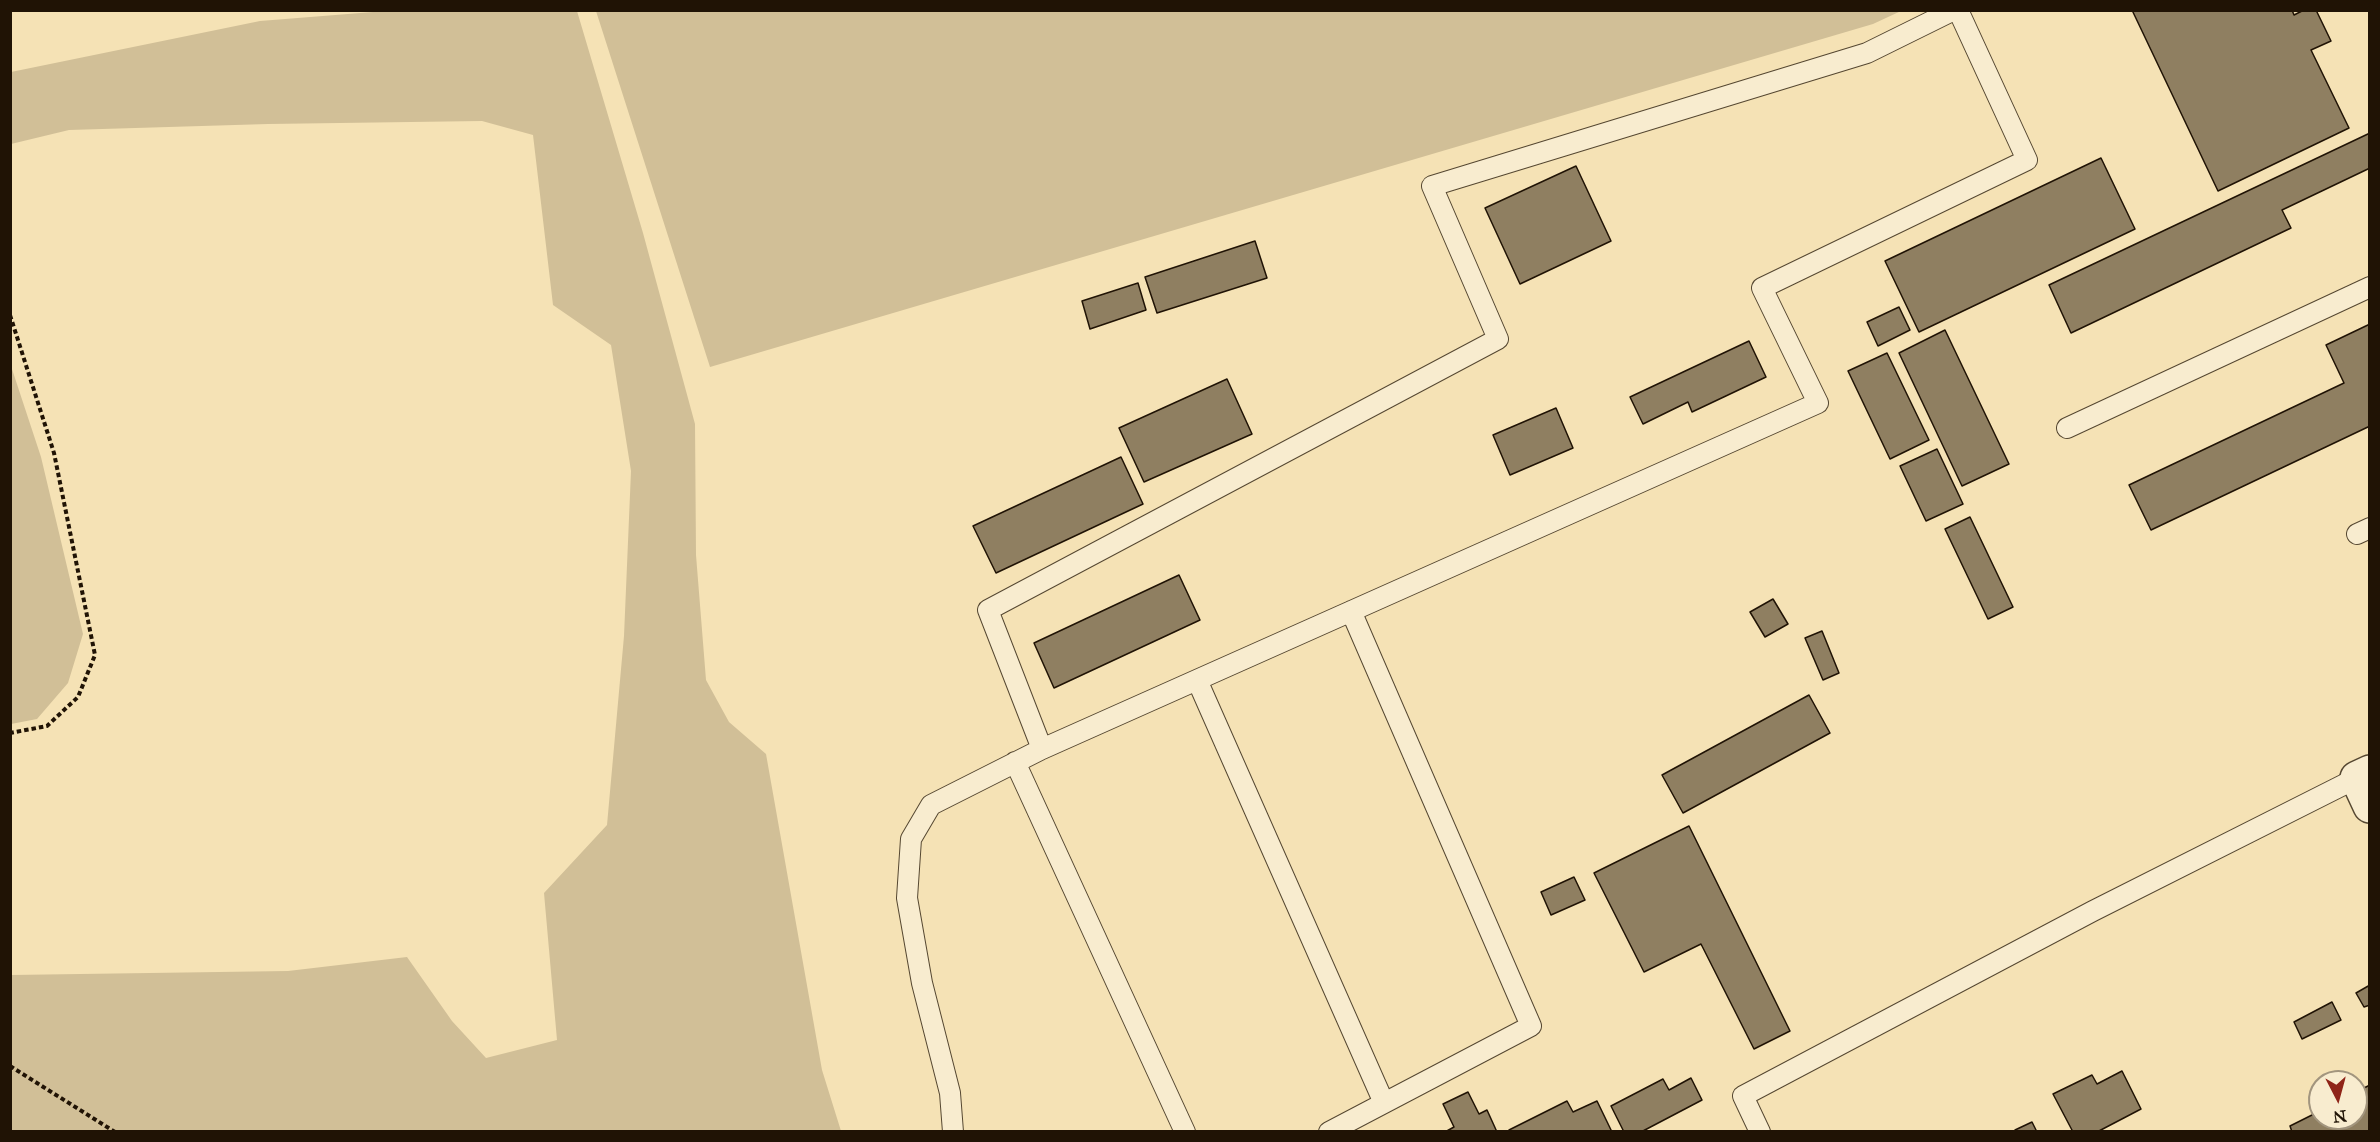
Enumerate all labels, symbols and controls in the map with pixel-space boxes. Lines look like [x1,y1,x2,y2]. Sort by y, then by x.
north arrow [2308,1070,2368,1130]
text: N [2332,1106,2347,1127]

